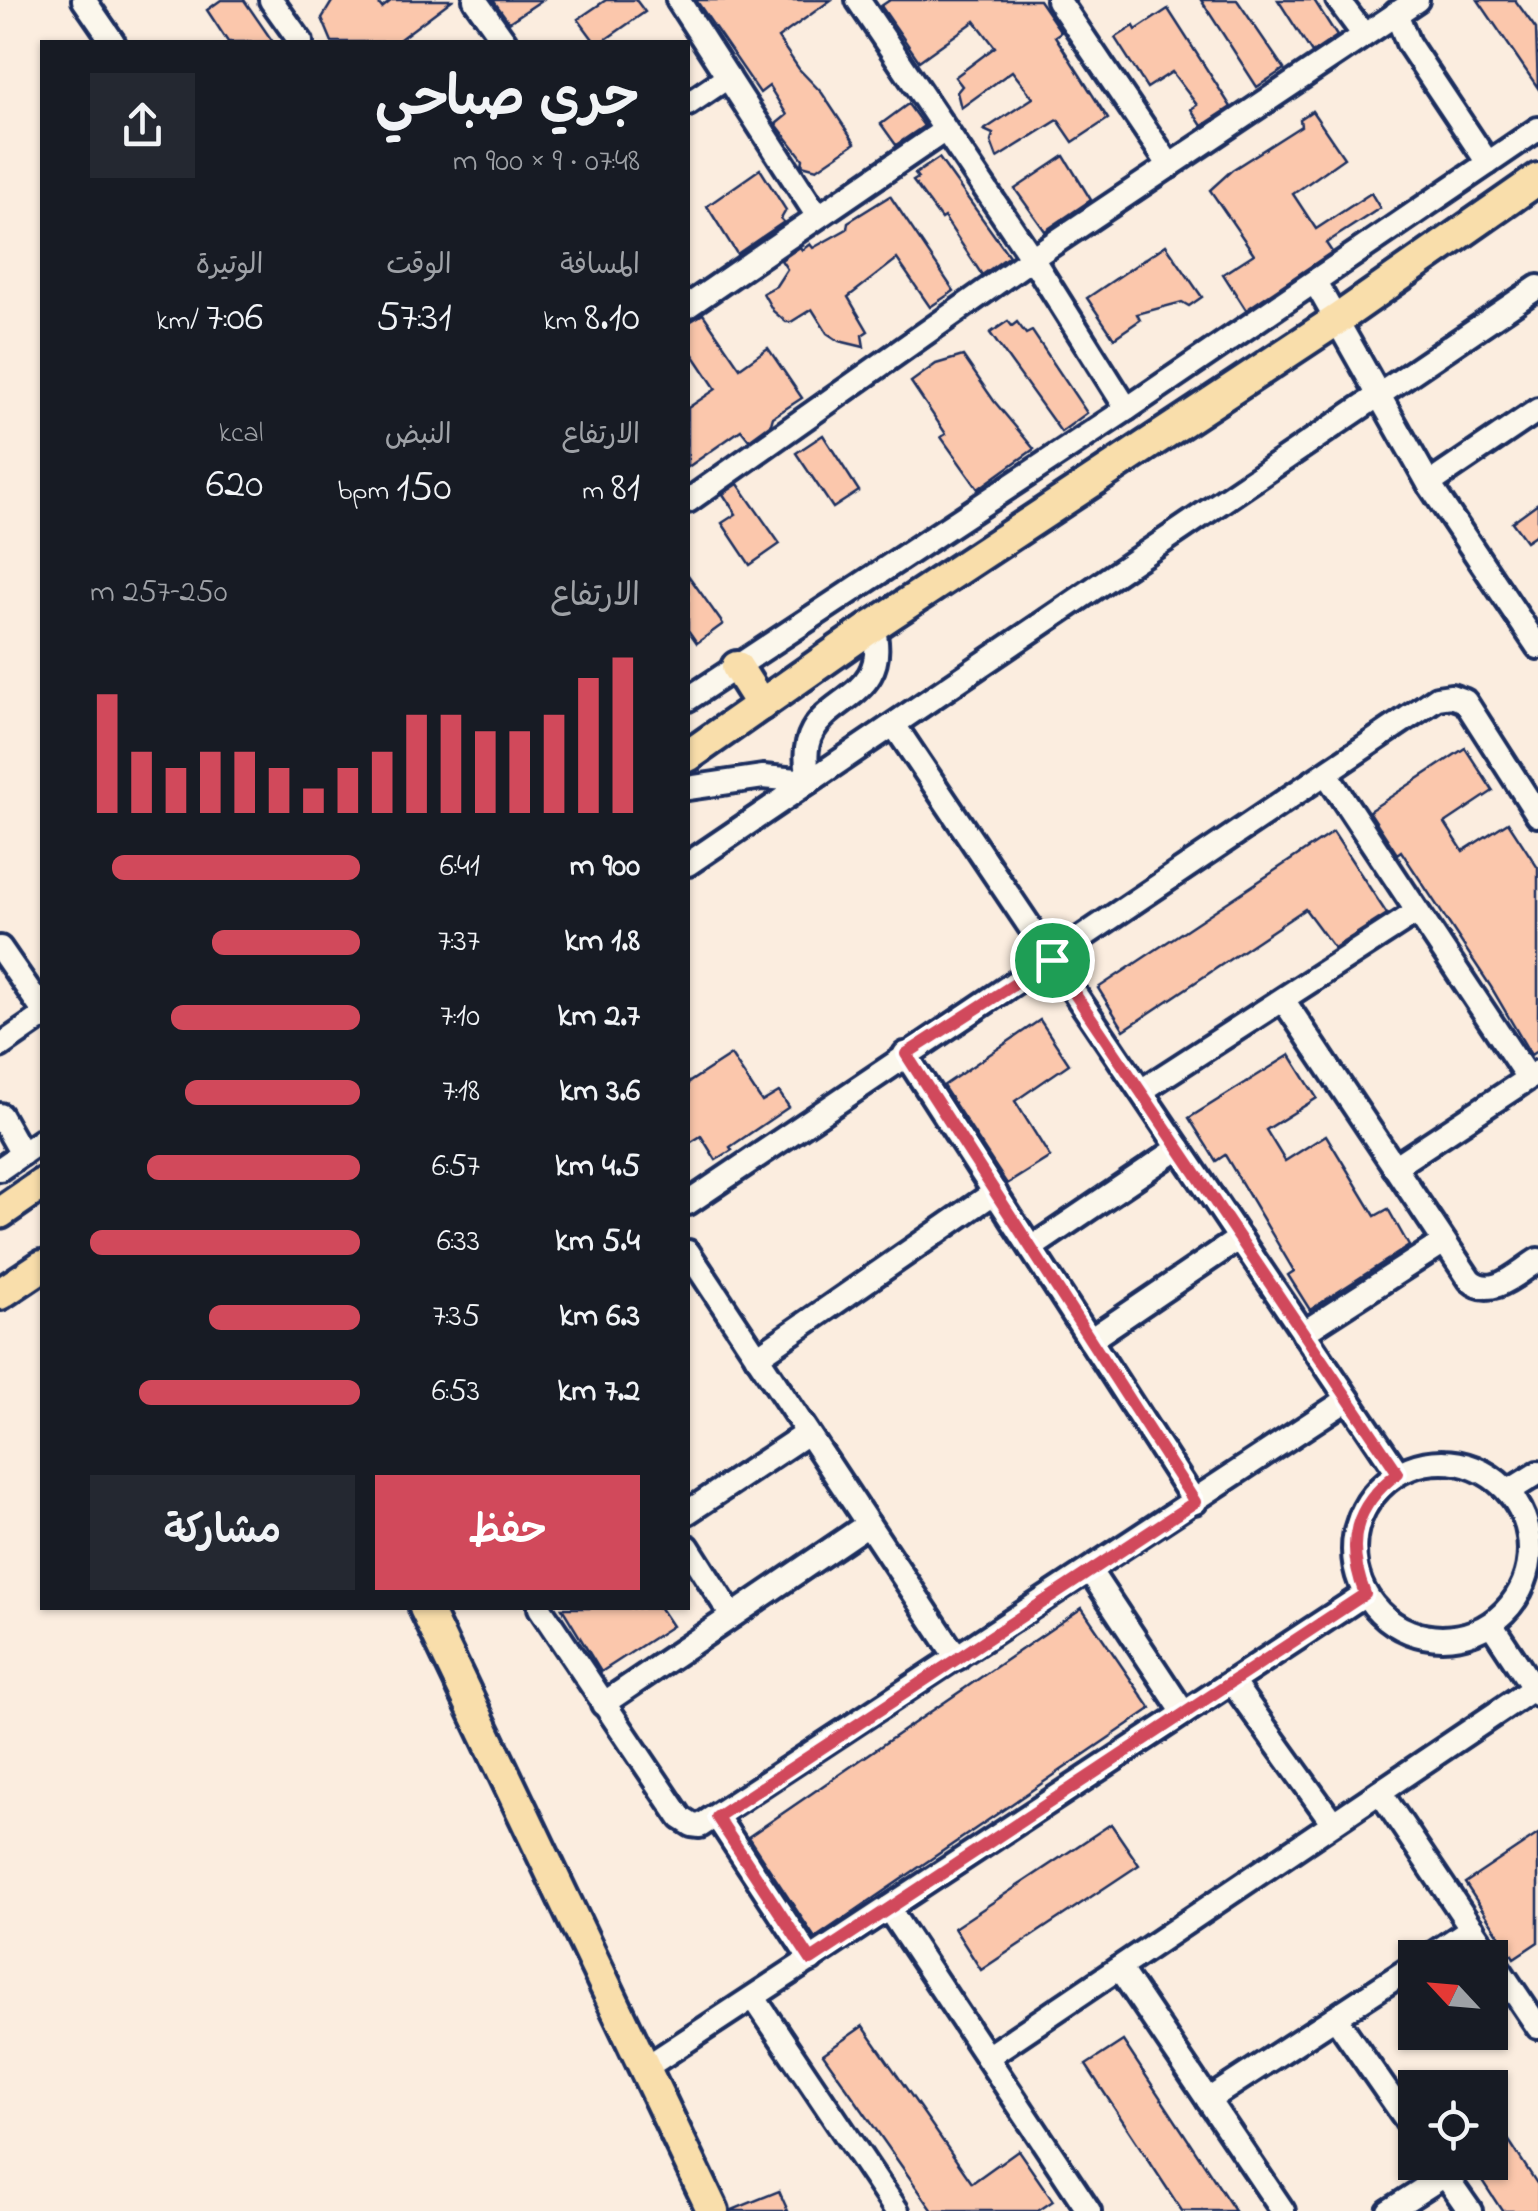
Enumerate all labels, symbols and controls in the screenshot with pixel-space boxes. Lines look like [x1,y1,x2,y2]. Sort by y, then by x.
text: جري صباحي [375,61,640,141]
button: share [90,73,195,178]
text: 07:48 · 9 × 900 m [453,139,640,186]
text: الوتيرة [196,246,263,287]
text: الوقت [386,246,452,287]
text: المسافة [560,246,640,287]
text: 7:06 [206,288,263,349]
text: 57:31 [376,288,452,349]
text: 8.10 [584,288,640,349]
text: /km [156,302,206,343]
text: km [543,302,584,343]
text: kcal [219,414,263,455]
text: النبض [385,416,452,457]
text: الارتفاع [561,416,640,457]
text: 620 [206,455,263,516]
text: 150 [396,458,452,519]
text: 81 [611,458,640,519]
text: bpm [337,472,396,513]
text: m [582,472,611,513]
text: 250–257 m [90,570,228,617]
text: الارتفاع [550,574,640,621]
text: 6:41 [440,844,480,891]
text: 900 m [570,844,640,891]
pin [1010,918,1095,1003]
text: 7:37 [438,919,480,966]
text: 1.8 km [564,919,640,966]
icon: arrive [1025,933,1080,988]
text: 7:10 [440,994,480,1041]
text: 2.7 km [558,994,640,1041]
text: 7:18 [442,1069,480,1116]
text: 3.6 km [559,1069,640,1116]
text: 6:57 [432,1144,480,1191]
text: 4.5 km [555,1144,640,1191]
text: 6:33 [437,1219,480,1266]
text: 5.4 km [555,1219,640,1266]
text: 7:35 [433,1294,480,1341]
text: 6.3 km [559,1294,640,1341]
text: 6:53 [432,1369,480,1416]
text: 7.2 km [558,1369,640,1416]
button: مشاركة [90,1475,355,1590]
button: حفظ [375,1475,640,1590]
north arrow [1398,1940,1508,2050]
map controls [1398,1940,1508,2180]
button: locate [1398,2070,1508,2180]

